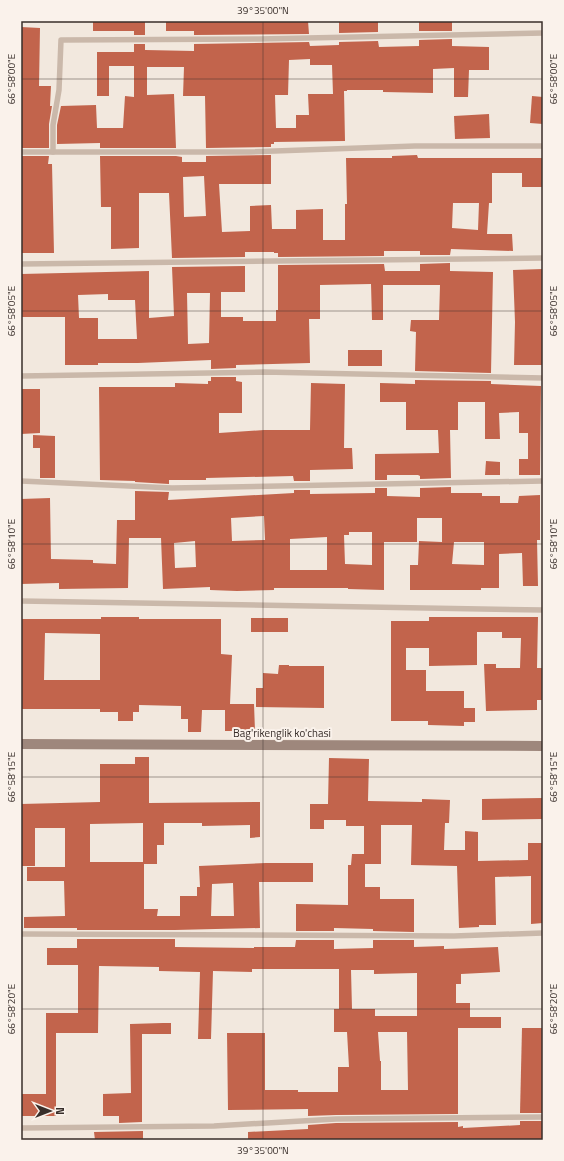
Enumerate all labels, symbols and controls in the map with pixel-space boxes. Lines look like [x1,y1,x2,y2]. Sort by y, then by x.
text: 39°35'00"N [237,3,289,18]
text: 66°58'00"E [4,53,19,104]
text: 66°58'00"E [546,53,561,104]
text: 66°58'05"E [4,285,19,336]
text: 66°58'05"E [546,285,561,336]
text: 66°58'10"E [4,518,19,569]
text: 66°58'10"E [546,518,561,569]
street label: Bag'rikenglik ko'chasi [233,725,331,741]
text: 66°58'15"E [4,751,19,802]
text: 66°58'15"E [546,751,561,802]
text: 66°58'20"E [4,983,19,1034]
text: 66°58'20"E [546,983,561,1034]
north arrow [30,1091,70,1131]
text: N [52,1107,68,1115]
text: 39°35'00"N [237,1143,289,1158]

